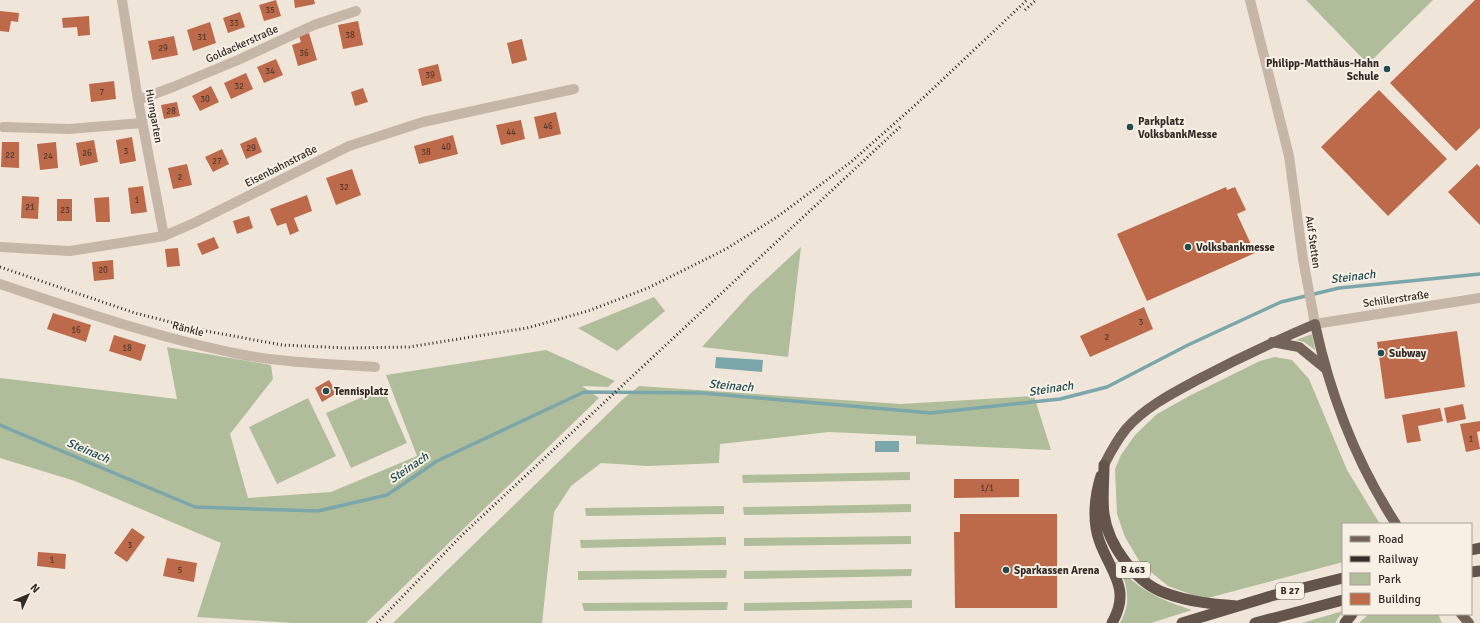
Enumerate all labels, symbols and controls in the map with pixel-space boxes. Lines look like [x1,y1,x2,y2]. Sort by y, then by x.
house number: 35 [265,5,275,16]
house number: 33 [229,18,239,29]
street label: Goldackerstraße [204,22,280,66]
house number: 38 [345,30,355,41]
house number: 31 [197,32,207,43]
house number: 29 [158,43,168,54]
house number: 36 [299,48,309,59]
place label: Philipp-Matthäus-Hahn Schule [1266,57,1380,83]
marker: Philipp-Matthäus-Hahn Schule [1382,64,1392,74]
house number: 34 [265,66,275,77]
house number: 39 [425,70,435,81]
house number: 32 [234,81,244,92]
house number: 7 [100,87,105,98]
street label: Hurngarten [143,88,165,144]
house number: 30 [200,94,210,105]
house number: 28 [166,106,176,117]
place label: Parkplatz VolksbankMesse [1138,115,1218,141]
house number: 46 [543,121,553,132]
marker: Parkplatz VolksbankMesse [1125,122,1135,132]
house number: 44 [506,127,516,138]
street label: Eisenbahnstraße [243,142,319,190]
house number: 40 [441,142,451,153]
house number: 29 [246,143,256,154]
house number: 3 [124,146,129,157]
house number: 38 [421,147,431,158]
house number: 26 [82,148,92,159]
house number: 22 [5,150,15,161]
house number: 24 [43,151,53,162]
house number: 27 [212,156,222,167]
house number: 2 [178,172,183,183]
house number: 32 [339,182,349,193]
house number: 1 [135,195,140,206]
house number: 21 [25,202,35,213]
house number: 23 [60,205,70,216]
street label: Auf Stetten [1303,215,1323,269]
place label: Volksbankmesse [1196,241,1275,254]
marker: Volksbankmesse [1183,242,1193,252]
house number: 20 [98,265,108,276]
water label: Steinach [1330,267,1377,287]
street label: Schillerstraße [1362,288,1430,310]
house number: 3 [1139,317,1144,328]
street label: Ränkle [171,319,205,339]
house number: 16 [71,325,81,336]
house number: 2 [1105,332,1110,343]
house number: 18 [122,343,132,354]
place label: Subway [1389,347,1427,360]
marker: Subway [1376,348,1386,358]
water label: Steinach [708,377,754,395]
water label: Steinach [1028,378,1075,400]
place label: Tennisplatz [334,385,389,398]
marker: Tennisplatz [321,386,331,396]
house number: 1 [1469,434,1474,445]
water label: Steinach [64,435,112,467]
water label: Steinach [386,449,432,487]
house number: 1/1 [980,483,994,494]
legend [1342,523,1472,615]
text: Road [1378,532,1404,547]
house number: 3 [128,540,133,551]
text: Railway [1378,552,1418,567]
house number: 1 [50,555,55,566]
road number: B 463 [1116,562,1150,578]
place label: Sparkassen Arena [1014,564,1100,577]
house number: 5 [178,565,183,576]
marker: Sparkassen Arena [1001,565,1011,575]
text: Park [1378,572,1401,587]
north arrow [8,575,48,615]
text: N [27,581,42,596]
road number: B 27 [1276,583,1304,599]
text: Building [1378,592,1421,607]

